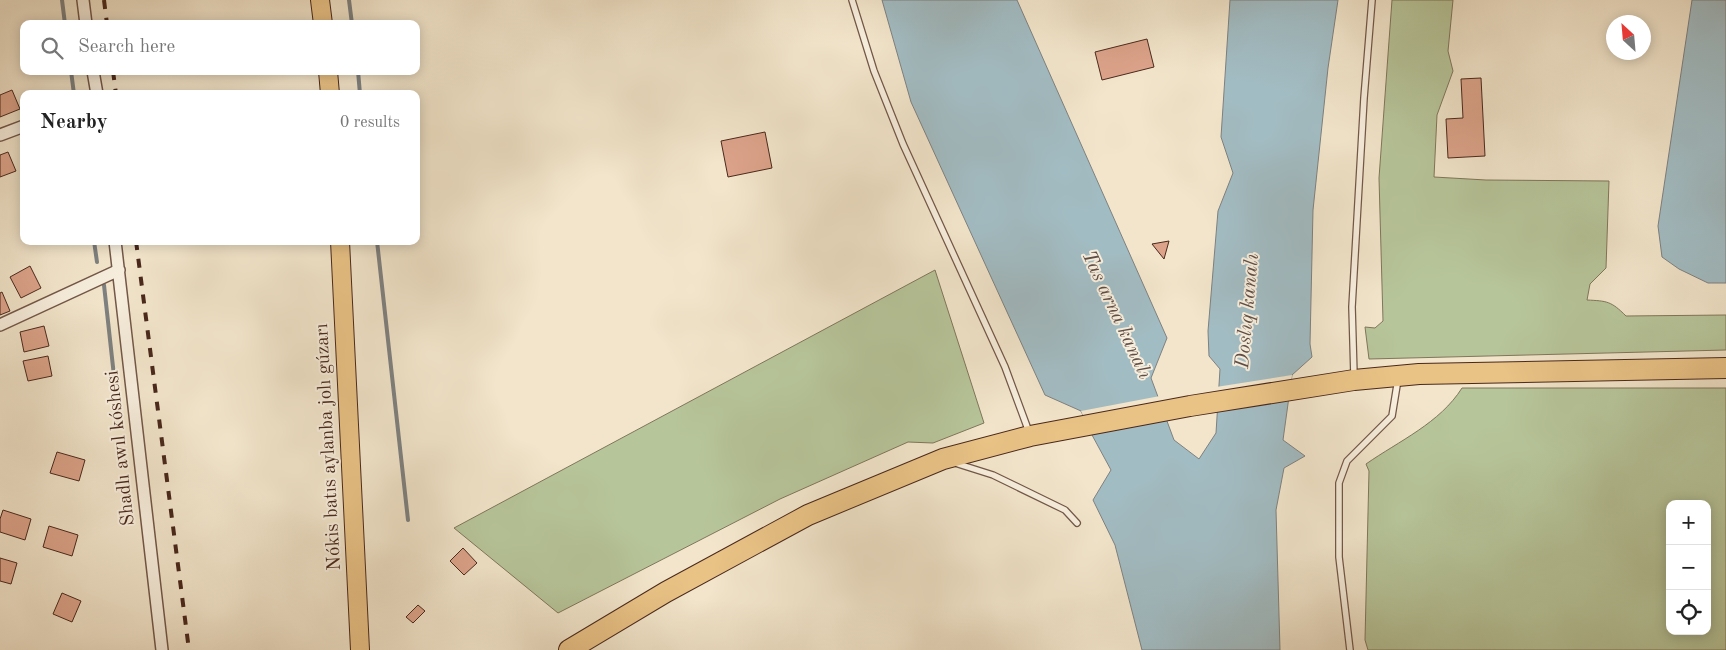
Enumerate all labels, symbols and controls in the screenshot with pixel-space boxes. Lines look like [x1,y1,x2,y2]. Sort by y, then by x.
north arrow [1606,15,1651,60]
search box [20,20,420,75]
icon: search [38,34,66,62]
text: Search here [78,38,175,57]
text: Nearby [40,112,108,133]
text: 0 results [340,115,400,131]
water label: Tas arna kanalı [1077,248,1155,383]
water label: Doslıq kanalı [1233,252,1263,370]
street label: Nókis batıs aylanba jolı gúzarı [313,323,345,571]
street label: Shadlı awıl kóshesi [103,369,139,527]
map controls [1666,500,1711,635]
button: + [1666,500,1711,545]
button: − [1666,545,1711,590]
button: locate [1666,590,1711,635]

